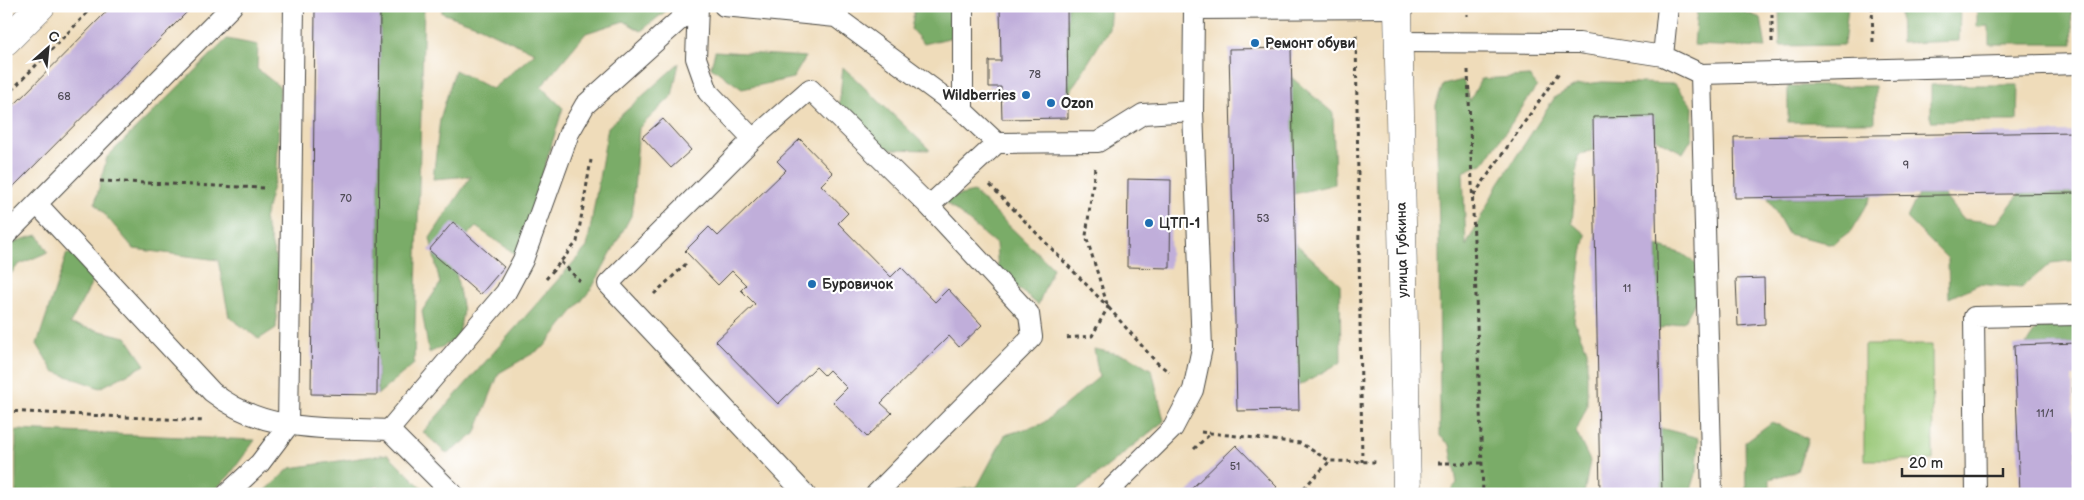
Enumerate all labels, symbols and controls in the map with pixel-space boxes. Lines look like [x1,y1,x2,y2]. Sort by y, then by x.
north arrow [22,22,72,72]
text: С [45,27,62,47]
place label: Ремонт обуви [1265,35,1356,52]
marker: Ремонт обуви [1249,37,1261,49]
house number: 78 [1029,68,1041,81]
place label: Wildberries [943,87,1016,104]
marker: Wildberries [1020,89,1032,101]
house number: 68 [57,90,71,103]
place label: Ozon [1061,95,1094,112]
marker: Ozon [1045,97,1057,109]
house number: 9 [1903,159,1909,172]
house number: 70 [340,192,352,205]
street label: улица Губкина [1393,201,1411,298]
house number: 53 [1256,212,1270,225]
place label: ЦТП-1 [1159,215,1201,232]
marker: ЦТП-1 [1143,217,1155,229]
place label: Буровичок [822,276,893,293]
marker: Буровичок [806,278,818,290]
house number: 11 [1623,282,1631,295]
house number: 11/1 [2036,407,2054,420]
scale bar [1902,445,2003,477]
text: 20 m [1909,454,1943,473]
house number: 51 [1230,460,1240,473]

